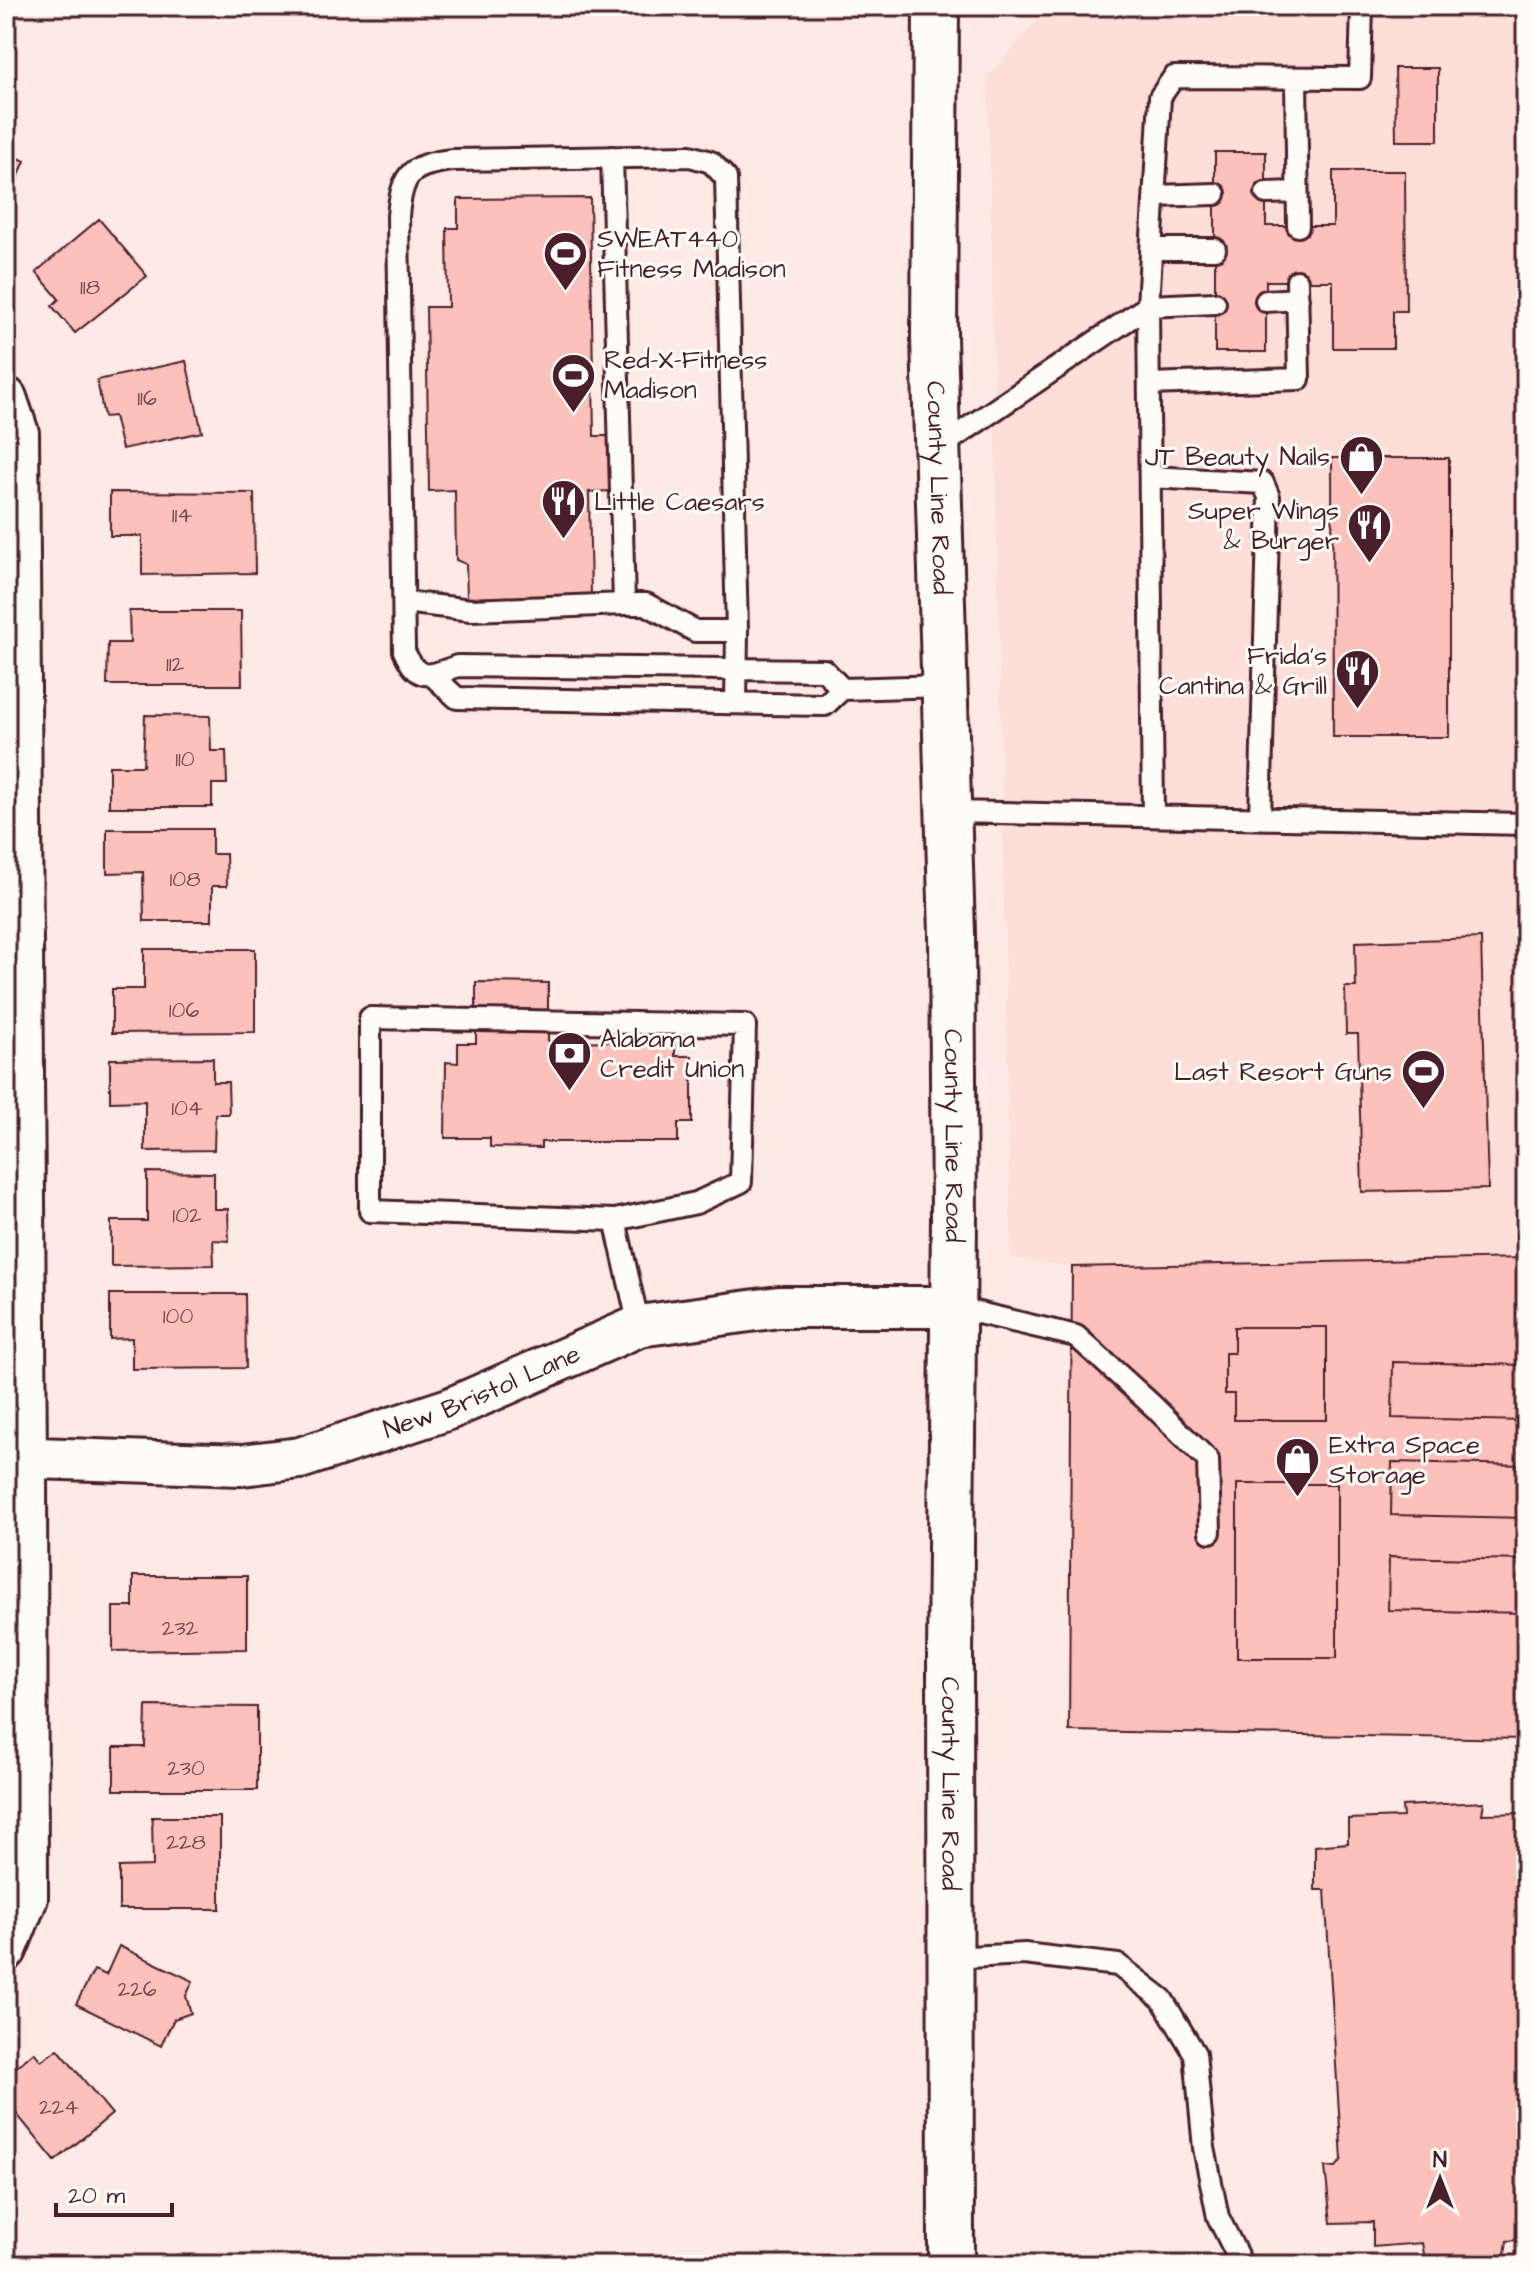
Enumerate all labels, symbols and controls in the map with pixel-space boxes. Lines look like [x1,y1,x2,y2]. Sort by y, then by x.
place label: SWEAT440 Fitness Madison [597,221,786,287]
sports icon: SWEAT440 Fitness Madison [542,230,590,293]
house number: 118 [80,272,100,303]
place label: Red-X-Fitness Madison [604,342,767,408]
sports icon: Red-X-Fitness Madison [549,351,597,414]
street label: County Line Road [917,381,960,595]
house number: 116 [137,383,157,414]
shop icon: JT Beauty Nails [1337,433,1385,496]
place label: JT Beauty Nails [1145,439,1330,477]
restaurant icon: Little Caesars [539,478,587,541]
place label: Little Caesars [594,484,765,520]
place label: Super Wings & Burger [1188,493,1339,561]
house number: 114 [172,500,192,531]
restaurant icon: Super Wings & Burger [1346,502,1394,565]
place label: Frida’s Cantina & Grill [1159,638,1327,704]
restaurant icon: Frida’s Cantina & Grill [1334,647,1382,710]
house number: 112 [166,649,185,680]
house number: 110 [175,744,195,775]
house number: 108 [170,864,200,895]
house number: 106 [169,995,199,1026]
place label: Alabama Credit Union [600,1021,744,1087]
street label: County Line Road [933,1029,972,1243]
bank icon: Alabama Credit Union [545,1030,593,1093]
sports icon: Last Resort Guns [1399,1048,1447,1111]
place label: Last Resort Guns [1174,1054,1392,1090]
house number: 104 [171,1093,203,1124]
house number: 102 [172,1200,202,1231]
house number: 100 [163,1301,193,1332]
street label: New Bristol Lane [379,1336,586,1447]
place label: Extra Space Storage [1329,1427,1480,1495]
shop icon: Extra Space Storage [1274,1436,1322,1499]
house number: 232 [162,1613,199,1644]
street label: County Line Road [930,1677,968,1891]
house number: 230 [167,1753,205,1784]
house number: 228 [166,1827,206,1858]
house number: 226 [118,1974,157,2005]
house number: 224 [39,2092,79,2123]
north arrow [1400,2139,1480,2219]
text: N [1433,2145,1447,2176]
scale bar [56,2167,172,2217]
text: 20 m [68,2179,125,2213]

